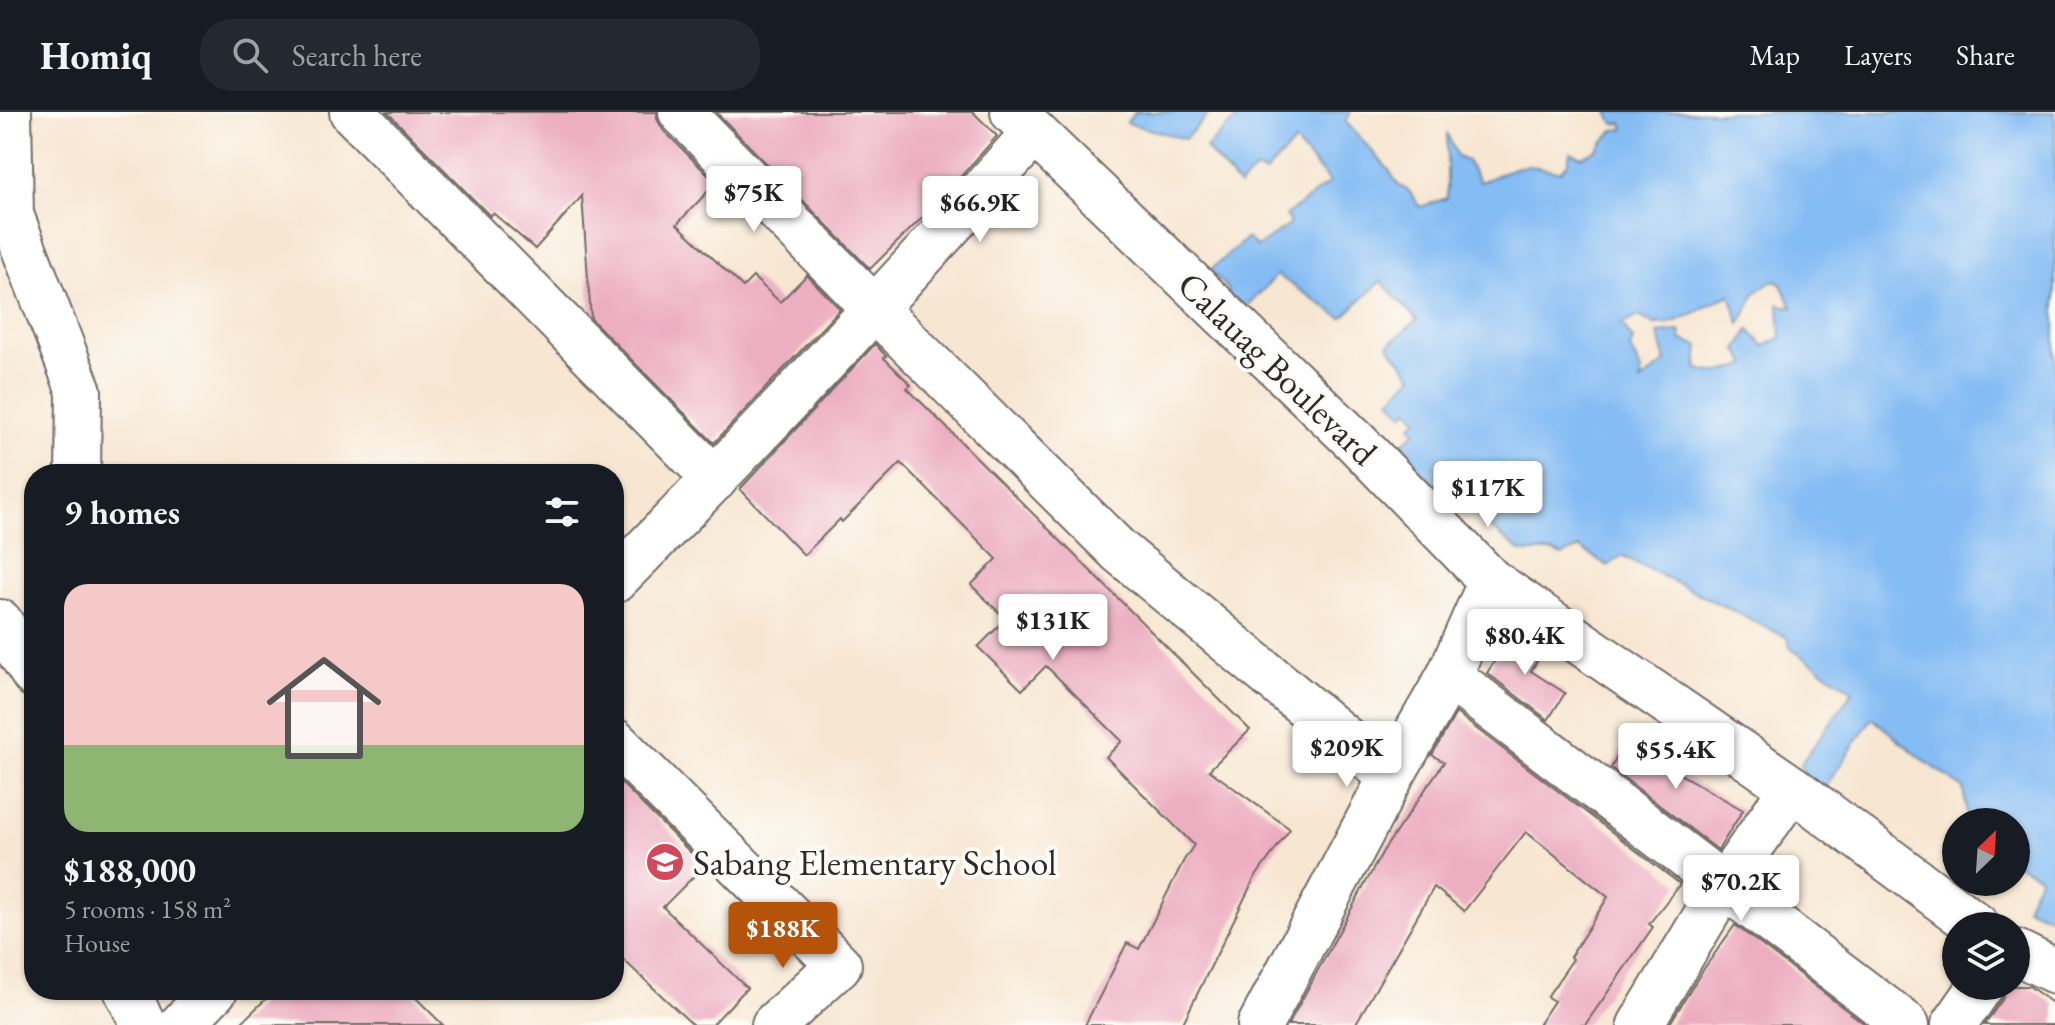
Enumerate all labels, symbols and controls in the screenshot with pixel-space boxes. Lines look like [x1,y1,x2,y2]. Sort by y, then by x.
search box [200,19,760,91]
text: Homiq [40,31,152,80]
icon: search [228,33,272,77]
text: Search here [292,36,422,75]
text: Map [1750,37,1800,73]
text: Layers [1844,37,1912,73]
text: Share [1956,37,2015,73]
pin: $75K [707,166,801,234]
text: $75K [724,175,784,209]
pin: $66.9K [915,176,1045,244]
text: $66.9K [940,185,1020,219]
street label: Calauag Boulevard [1168,261,1388,476]
pin: $117K [1432,461,1544,529]
text: $117K [1451,470,1525,504]
text: 9 homes [64,490,180,534]
icon: filters [540,490,584,534]
pin: $131K [997,594,1109,662]
text: $131K [1016,603,1090,637]
pin: $80.4K [1460,609,1590,677]
text: $80.4K [1485,618,1565,652]
icon: home [252,636,396,780]
pin: $209K [1291,721,1403,789]
pin: $55.4K [1611,723,1741,791]
text: $209K [1310,730,1384,764]
text: $55.4K [1636,732,1716,766]
north arrow [1942,808,2030,896]
map controls [1942,808,2030,1000]
place label: Sabang Elementary School [693,839,1057,886]
school or university icon: Sabang Elementary School [644,841,686,883]
text: $188,000 [64,848,196,892]
pin: $70.2K [1676,855,1806,923]
text: $70.2K [1701,864,1781,898]
text: 5 rooms · 158 m² [64,892,231,926]
pin: $188K [727,902,839,970]
text: $188K [746,911,820,945]
button: layers [1942,912,2030,1000]
text: House [64,926,130,960]

